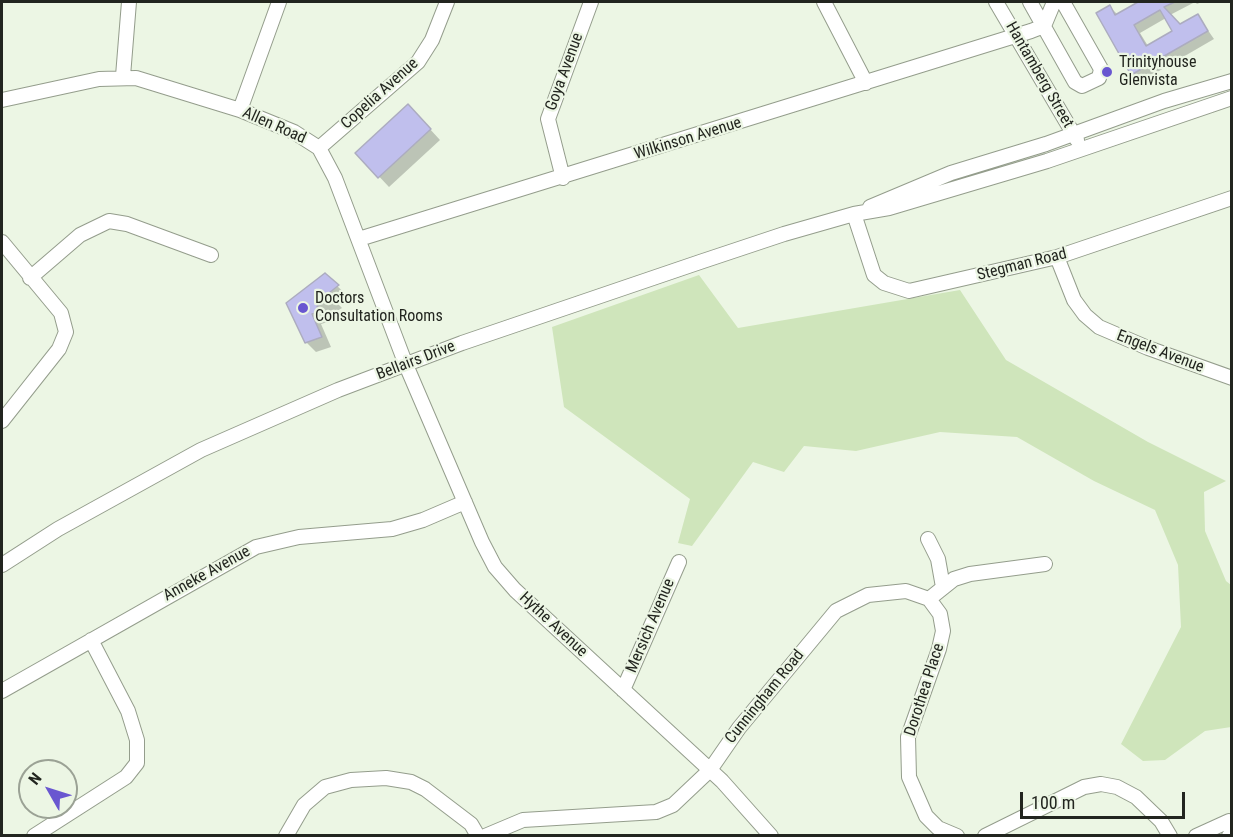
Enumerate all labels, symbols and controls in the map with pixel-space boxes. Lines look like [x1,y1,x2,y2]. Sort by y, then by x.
street label: Hantamberg Street [1001,19,1077,131]
street label: Goya Avenue [542,31,588,113]
place label: Trinityhouse Glenvista [1119,53,1196,91]
street label: Copelia Avenue [337,54,423,134]
marker: Trinityhouse Glenvista [1100,65,1114,79]
street label: Allen Road [239,103,309,149]
street label: Wilkinson Avenue [632,114,744,164]
street label: Stegman Road [975,245,1069,285]
place label: Doctors Consultation Rooms [315,289,443,327]
marker: Doctors Consultation Rooms [296,301,310,315]
street label: Engels Avenue [1114,327,1206,377]
street label: Bellairs Drive [374,337,458,385]
street label: Anneke Avenue [160,542,254,606]
street label: Mersich Avenue [623,576,679,676]
street label: Hythe Avenue [515,589,591,661]
street label: Dorothea Place [901,641,949,739]
street label: Cunningham Road [721,646,809,748]
north arrow [18,759,78,819]
text: N [25,769,46,788]
scale bar [1023,780,1188,818]
text: 100 m [1031,792,1075,813]

